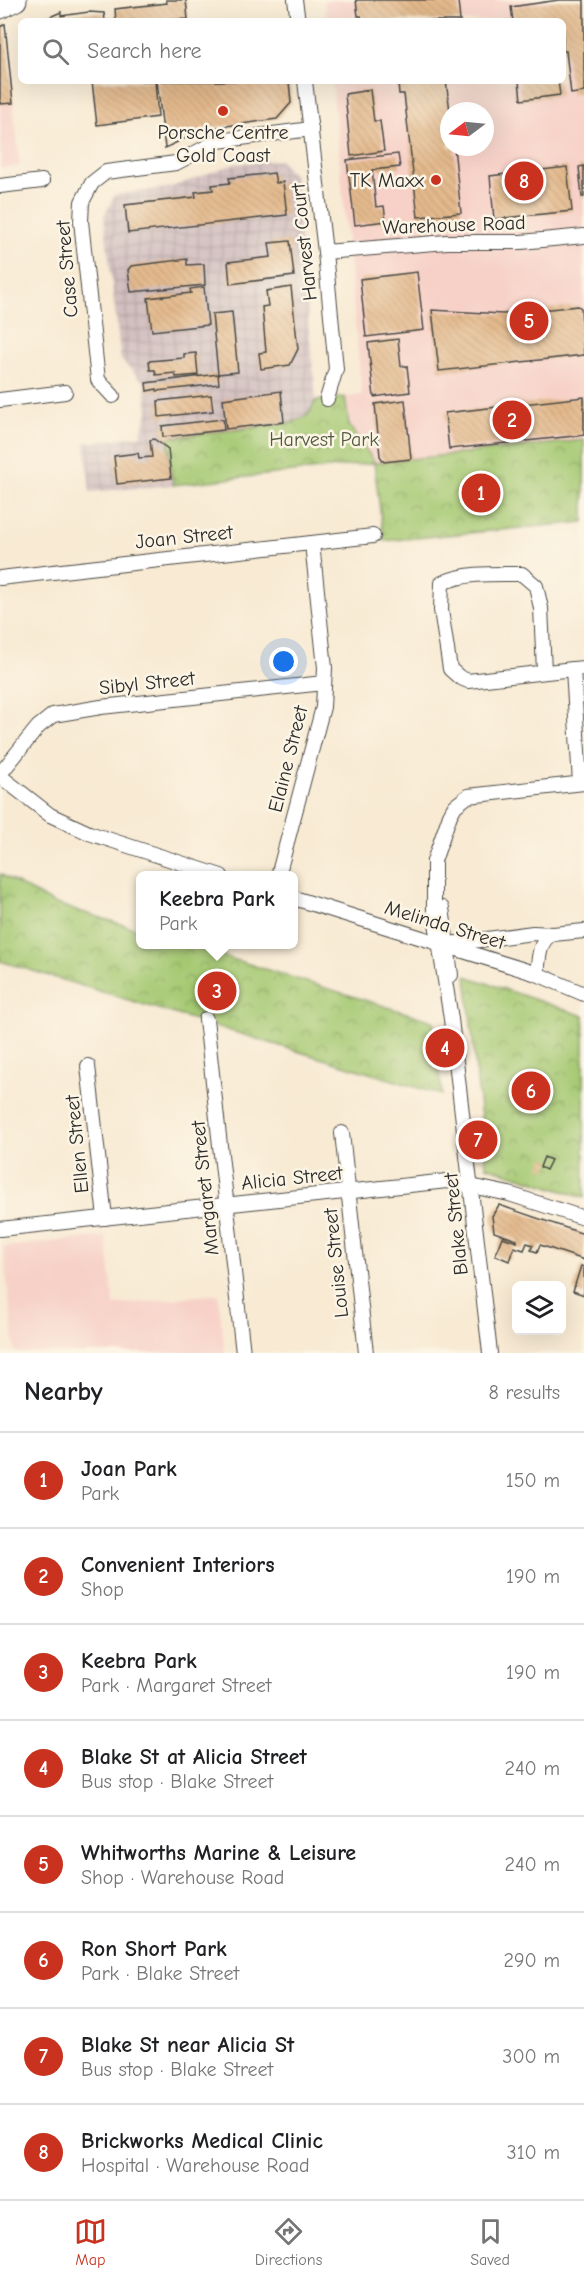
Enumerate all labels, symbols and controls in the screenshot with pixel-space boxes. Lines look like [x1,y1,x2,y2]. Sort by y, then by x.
search box [18,18,566,84]
icon: search [39,35,72,68]
text: Search here [87,38,202,64]
north arrow [440,102,494,156]
marker: Porsche Centre Gold Coast [216,104,230,118]
place label: Porsche Centre Gold Coast [158,121,288,167]
pin: 8 [504,158,544,204]
place label: TK Maxx [350,169,425,192]
marker: TK Maxx [429,173,443,187]
street label: Harvest Court [286,181,322,302]
street label: Warehouse Road [382,211,526,239]
street label: Case Street [51,218,83,319]
pin: 5 [510,298,548,344]
pin: 2 [492,398,532,442]
park label: Harvest Park [269,428,379,451]
pin: 1 [462,470,500,516]
street label: Joan Street [134,520,235,554]
your location [269,647,298,676]
street label: Sibyl Street [98,666,197,699]
street label: Elaine Street [264,702,313,815]
popup [136,871,298,949]
text: Keebra Park [159,886,275,912]
street label: Melinda Street [382,896,509,955]
text: Park [159,912,197,935]
pin: 3 [198,968,236,1014]
pin: 4 [426,1026,464,1070]
pin: 6 [512,1068,550,1114]
street label: Ellen Street [60,1092,94,1194]
street label: Margaret Street [186,1118,224,1257]
pin: 7 [458,1118,498,1162]
street label: Alicia Street [240,1161,345,1195]
street label: Blake Street [439,1170,473,1276]
street label: Louise Street [319,1206,353,1319]
map controls [512,1281,566,1335]
button: layers [512,1281,566,1335]
text: Nearby [24,1377,103,1407]
text: 8 results [488,1381,560,1404]
text: Joan Park [81,1456,177,1482]
text: 1 [40,1469,47,1492]
text: 150 m [506,1469,560,1492]
text: Park [81,1482,119,1505]
text: Convenient Interiors [81,1552,275,1578]
text: 2 [39,1565,48,1588]
text: 190 m [506,1565,560,1588]
text: Shop [81,1578,124,1601]
text: Keebra Park [81,1648,197,1674]
text: 3 [39,1661,48,1684]
text: 190 m [506,1661,560,1684]
text: Park · Margaret Street [81,1674,272,1697]
text: Blake St at Alicia Street [81,1744,307,1770]
text: 4 [39,1757,48,1780]
text: 240 m [505,1757,560,1780]
text: Bus stop · Blake Street [81,1770,273,1793]
text: Whitworths Marine & Leisure [81,1840,356,1866]
text: 5 [38,1853,49,1876]
text: 240 m [505,1853,560,1876]
text: Shop · Warehouse Road [81,1866,284,1889]
text: Ron Short Park [81,1936,227,1962]
text: 6 [38,1949,49,1972]
text: 290 m [504,1949,560,1972]
text: Park · Blake Street [81,1962,239,1985]
text: Blake St near Alicia St [81,2032,294,2058]
text: 7 [39,2045,48,2068]
text: 300 m [502,2045,560,2068]
text: Bus stop · Blake Street [81,2058,273,2081]
text: Brickworks Medical Clinic [81,2128,323,2154]
text: 8 [38,2141,49,2164]
text: 310 m [507,2141,560,2164]
text: Hospital · Warehouse Road [81,2154,310,2177]
tab: Map [74,2215,107,2269]
tab: Directions [255,2215,322,2269]
tab: Saved [470,2215,510,2269]

